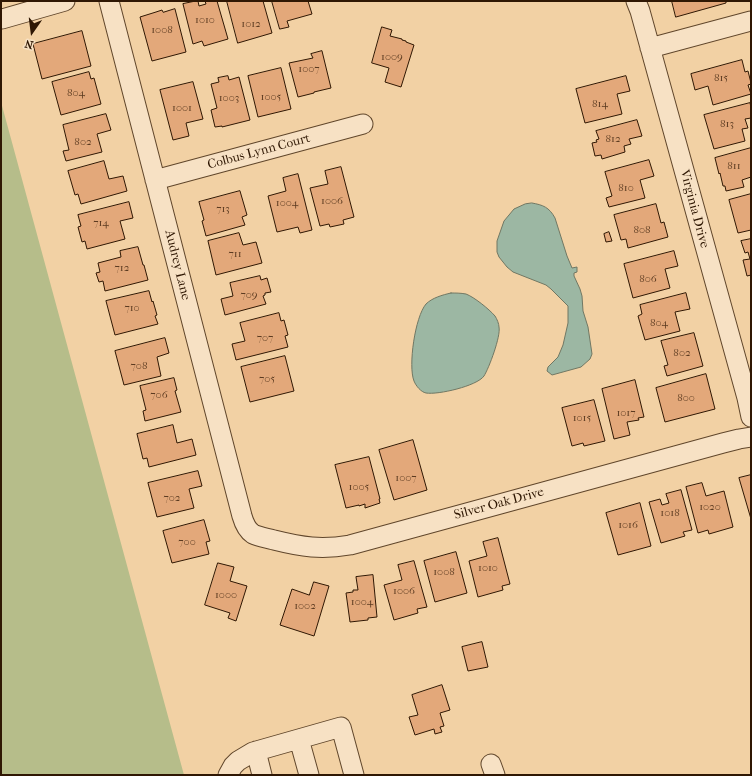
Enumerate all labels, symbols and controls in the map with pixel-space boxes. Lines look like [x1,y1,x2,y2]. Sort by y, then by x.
north arrow [12,12,52,52]
house number: 1010 [195,13,215,27]
house number: 1012 [241,17,261,31]
house number: 1008 [151,23,173,37]
text: N [23,37,35,51]
house number: 1009 [381,50,403,64]
house number: 1007 [298,62,320,76]
house number: 815 [714,71,728,85]
house number: 804 [67,86,85,100]
house number: 1005 [261,90,281,104]
house number: 1003 [219,91,239,105]
house number: 814 [592,97,608,111]
house number: 1001 [172,101,192,115]
house number: 813 [720,117,734,131]
street label: Colbus Lynn Court [206,131,312,173]
house number: 812 [605,132,621,146]
house number: 802 [74,135,92,149]
house number: 811 [727,159,741,173]
street label: Virginia Drive [676,168,712,250]
house number: 810 [618,181,634,195]
house number: 1006 [321,194,343,208]
house number: 1004 [276,196,298,210]
house number: 713 [216,202,230,216]
house number: 714 [93,216,109,230]
house number: 808 [633,223,651,237]
street label: Audrey Lane [161,228,193,302]
house number: 711 [228,247,242,261]
house number: 712 [115,261,129,275]
house number: 806 [639,272,657,286]
house number: 709 [240,288,258,302]
house number: 710 [124,301,140,315]
house number: 804 [650,316,668,330]
house number: 707 [257,331,273,345]
house number: 802 [673,346,691,360]
house number: 708 [131,359,147,373]
house number: 705 [259,372,275,386]
house number: 706 [150,388,168,402]
house number: 800 [677,391,695,405]
house number: 1017 [616,406,636,420]
house number: 1015 [573,411,591,425]
house number: 1007 [395,471,417,485]
house number: 1005 [349,480,369,494]
street label: Silver Oak Drive [452,484,546,524]
house number: 702 [164,491,180,505]
house number: 1020 [699,500,721,514]
house number: 1018 [660,506,680,520]
house number: 1016 [618,518,638,532]
house number: 700 [178,535,196,549]
house number: 1010 [478,561,498,575]
house number: 1008 [433,565,455,579]
house number: 1006 [393,584,415,598]
house number: 1000 [215,588,237,602]
house number: 1004 [351,595,373,609]
house number: 1002 [294,599,316,613]

